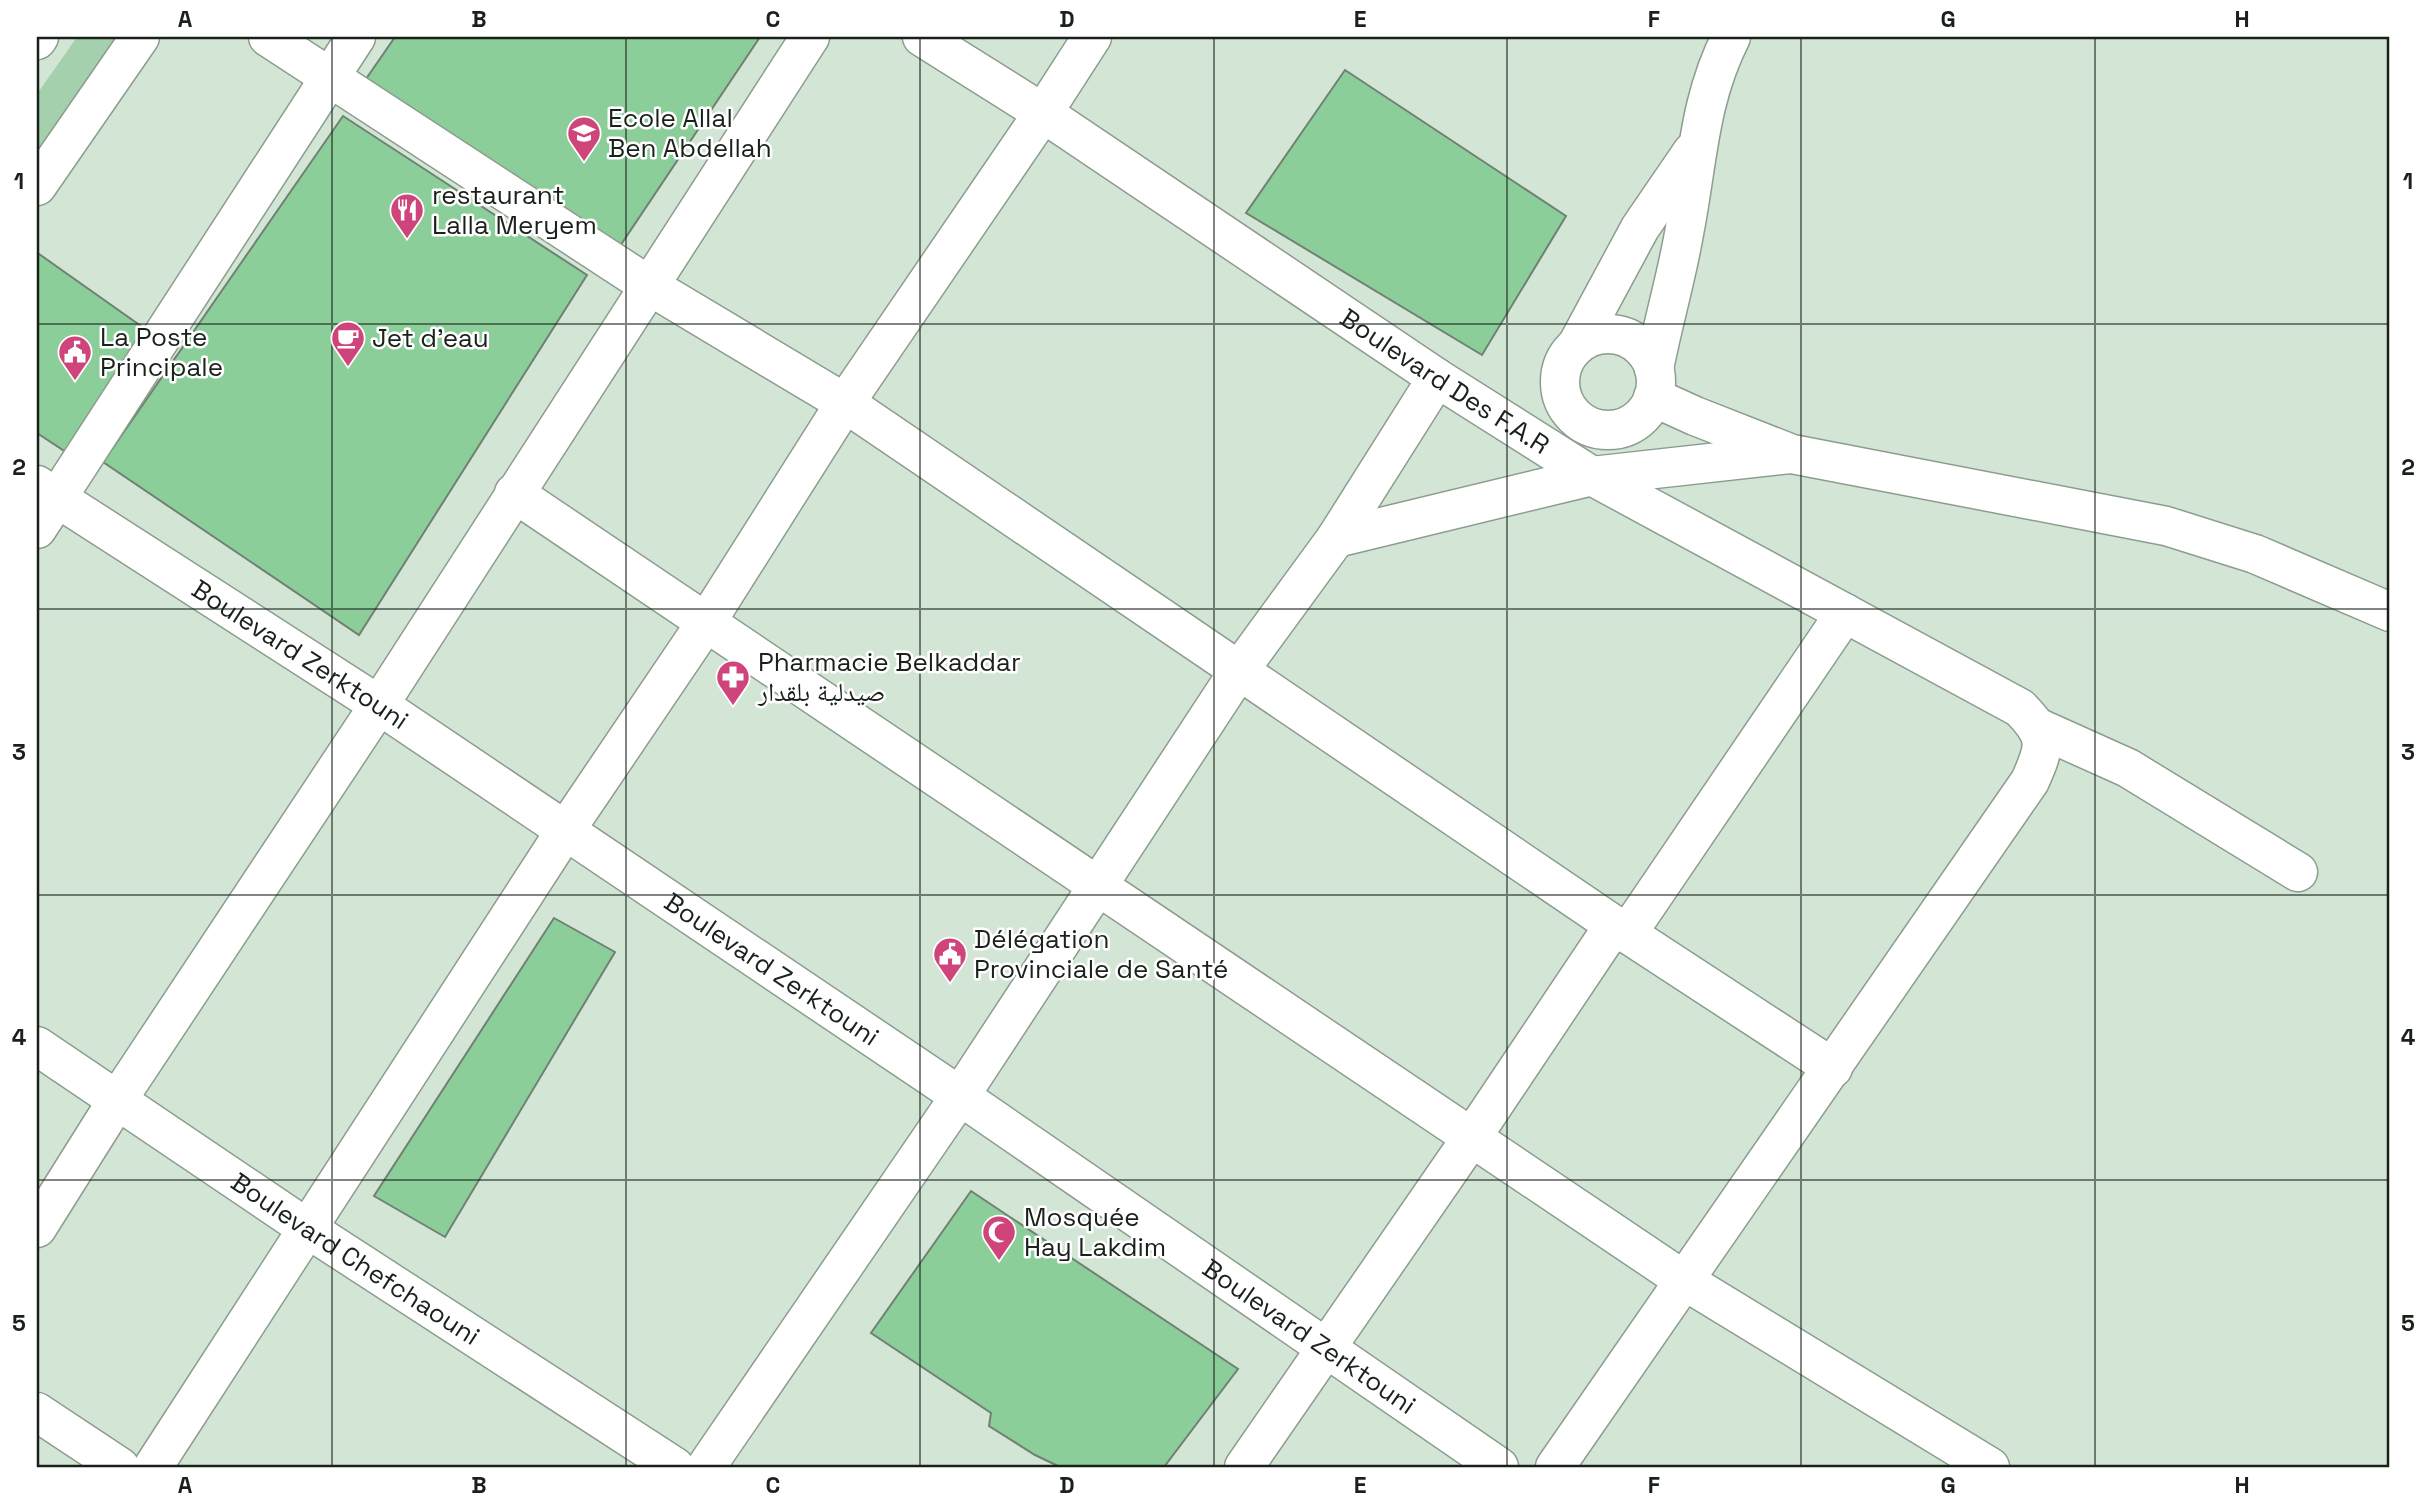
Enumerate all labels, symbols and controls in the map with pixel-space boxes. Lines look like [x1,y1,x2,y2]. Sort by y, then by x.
text: A [178,4,193,34]
text: B [471,4,487,34]
text: C [766,4,780,34]
text: D [1059,4,1075,34]
text: E [1354,4,1366,34]
text: F [1648,4,1660,34]
text: G [1940,4,1956,34]
text: H [2234,4,2250,34]
place label: Ecole Allal Ben Abdellah [608,101,772,165]
school or university icon: Ecole Allal Ben Abdellah [565,114,603,163]
text: 1 [14,166,24,196]
text: 1 [2403,166,2413,196]
place label: restaurant Lalla Meryem [432,178,597,242]
restaurant icon: restaurant Lalla Meryem [388,191,426,240]
street label: Boulevard Des F.A.R [1334,301,1556,462]
cafe icon: Jet d'eau [329,319,367,368]
place label: La Poste Principale [100,320,223,384]
place label: Jet d'eau [372,321,489,355]
public building icon: La Poste Principale [56,333,94,382]
text: 2 [12,452,26,482]
text: 2 [2401,452,2415,482]
street label: Boulevard Zerktouni [185,572,415,737]
place label: Pharmacie Belkaddar صيدلية بلقدار [757,645,1021,709]
pharmacy icon: Pharmacie Belkaddar صيدلية بلقدار [714,658,752,707]
text: 3 [12,737,26,767]
text: 3 [2401,737,2415,767]
street label: Boulevard Zerktouni [658,885,886,1054]
place label: Délégation Provinciale de Santé [974,922,1228,986]
public building icon: Délégation Provinciale de Santé [931,935,969,984]
text: 4 [12,1022,27,1052]
text: 4 [2401,1022,2416,1052]
street label: Boulevard Chefchaouni [224,1165,486,1353]
place label: Mosquée Hay Lakdim [1024,1200,1166,1264]
mosque icon: Mosquée Hay Lakdim [980,1213,1018,1262]
street label: Boulevard Zerktouni [1196,1251,1422,1422]
text: 5 [12,1308,26,1338]
text: 5 [2401,1308,2415,1338]
text: A [178,1470,193,1500]
text: B [471,1470,487,1500]
text: C [766,1470,780,1500]
text: D [1059,1470,1075,1500]
text: E [1354,1470,1366,1500]
text: F [1648,1470,1660,1500]
text: G [1940,1470,1956,1500]
text: H [2234,1470,2250,1500]

